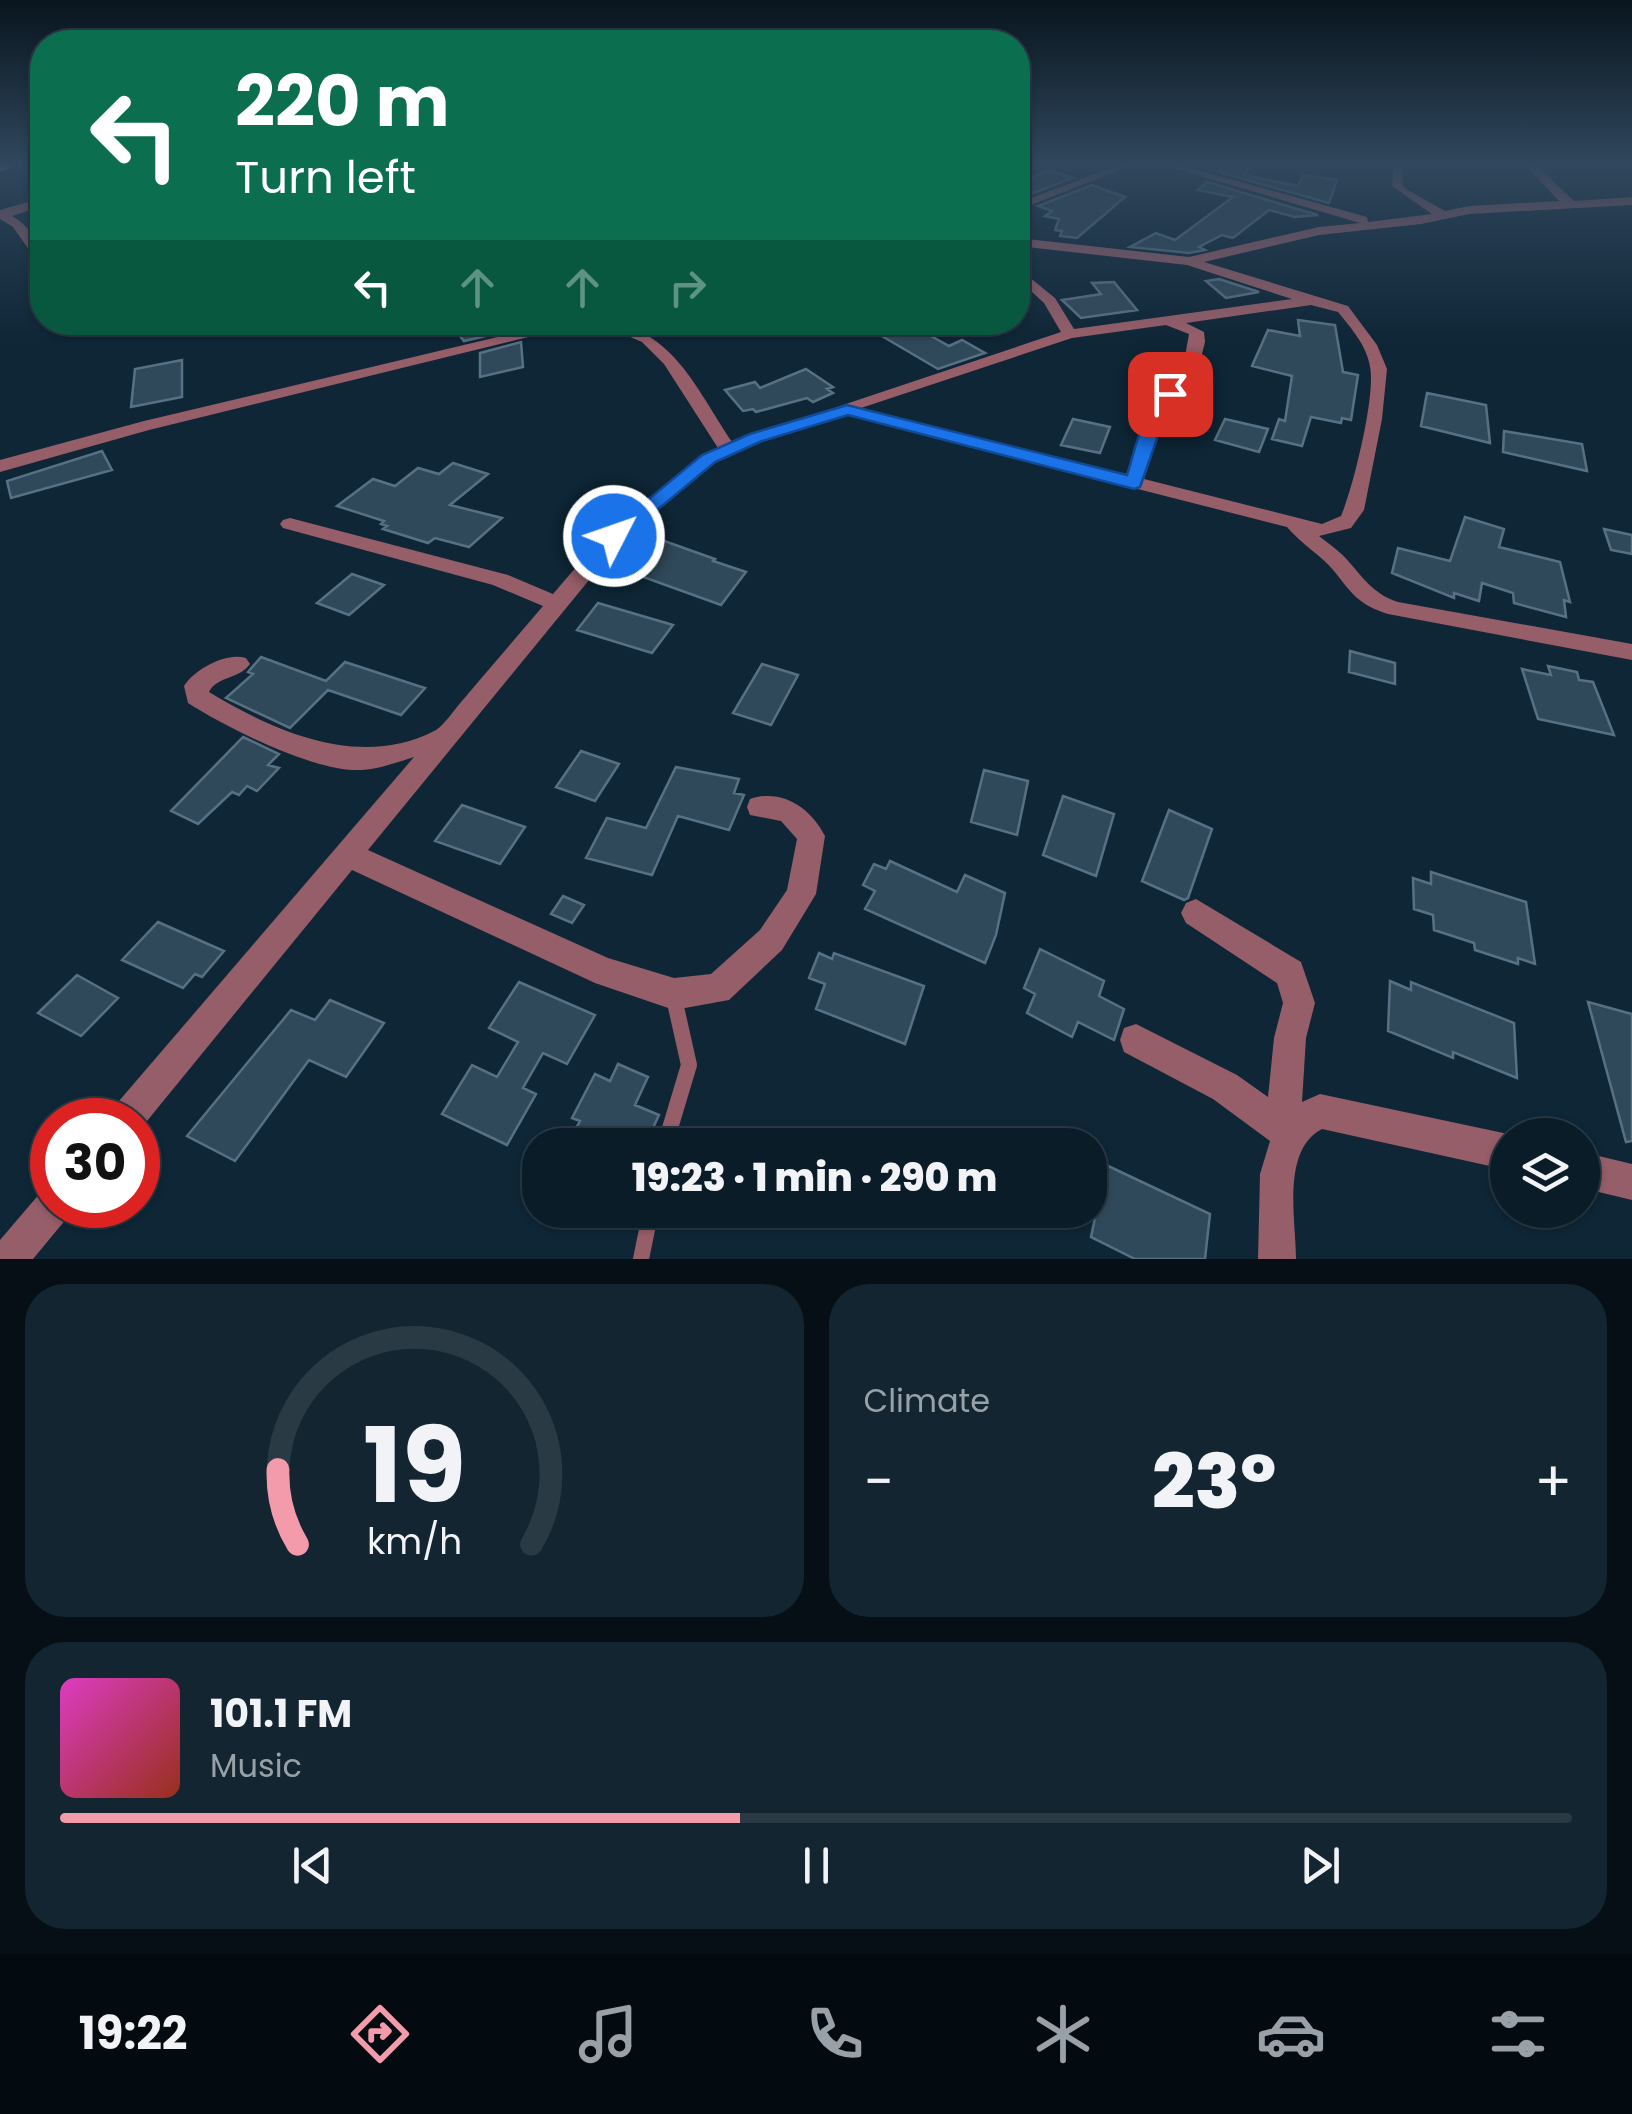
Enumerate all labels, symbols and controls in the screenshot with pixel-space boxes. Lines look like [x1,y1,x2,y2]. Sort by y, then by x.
text: 220 m [235,52,450,151]
icon: left [70,70,200,200]
text: Turn left [235,146,416,209]
icon: left [345,260,400,315]
icon: ahead [450,260,505,315]
icon: ahead [555,260,610,315]
icon: right [660,260,715,315]
pin [1128,352,1213,437]
icon: arrive [1143,367,1198,422]
position arrow [562,484,666,588]
speed limit sign: 30 [30,1098,160,1228]
map controls [1490,1118,1600,1228]
button: layers [1490,1118,1600,1228]
text: 19:23 · 1 min · 290 m [632,1151,997,1204]
text: Climate [864,1378,990,1423]
text: 19 [363,1393,466,1538]
text: 23° [1152,1429,1276,1534]
text: − [864,1443,894,1520]
text: + [1534,1443,1572,1520]
text: km/h [367,1516,462,1567]
text: 101.1 FM [210,1687,352,1740]
text: Music [210,1743,302,1788]
icon: previous [285,1838,340,1893]
icon: pause [789,1838,844,1893]
icon: next [1293,1838,1348,1893]
icon: directions [345,1999,415,2069]
icon: music [573,1999,643,2069]
icon: phone [800,1999,870,2069]
icon: climate [1028,1999,1098,2069]
icon: car [1256,1999,1326,2069]
icon: filters [1483,1999,1553,2069]
text: 19:22 [79,2002,188,2065]

